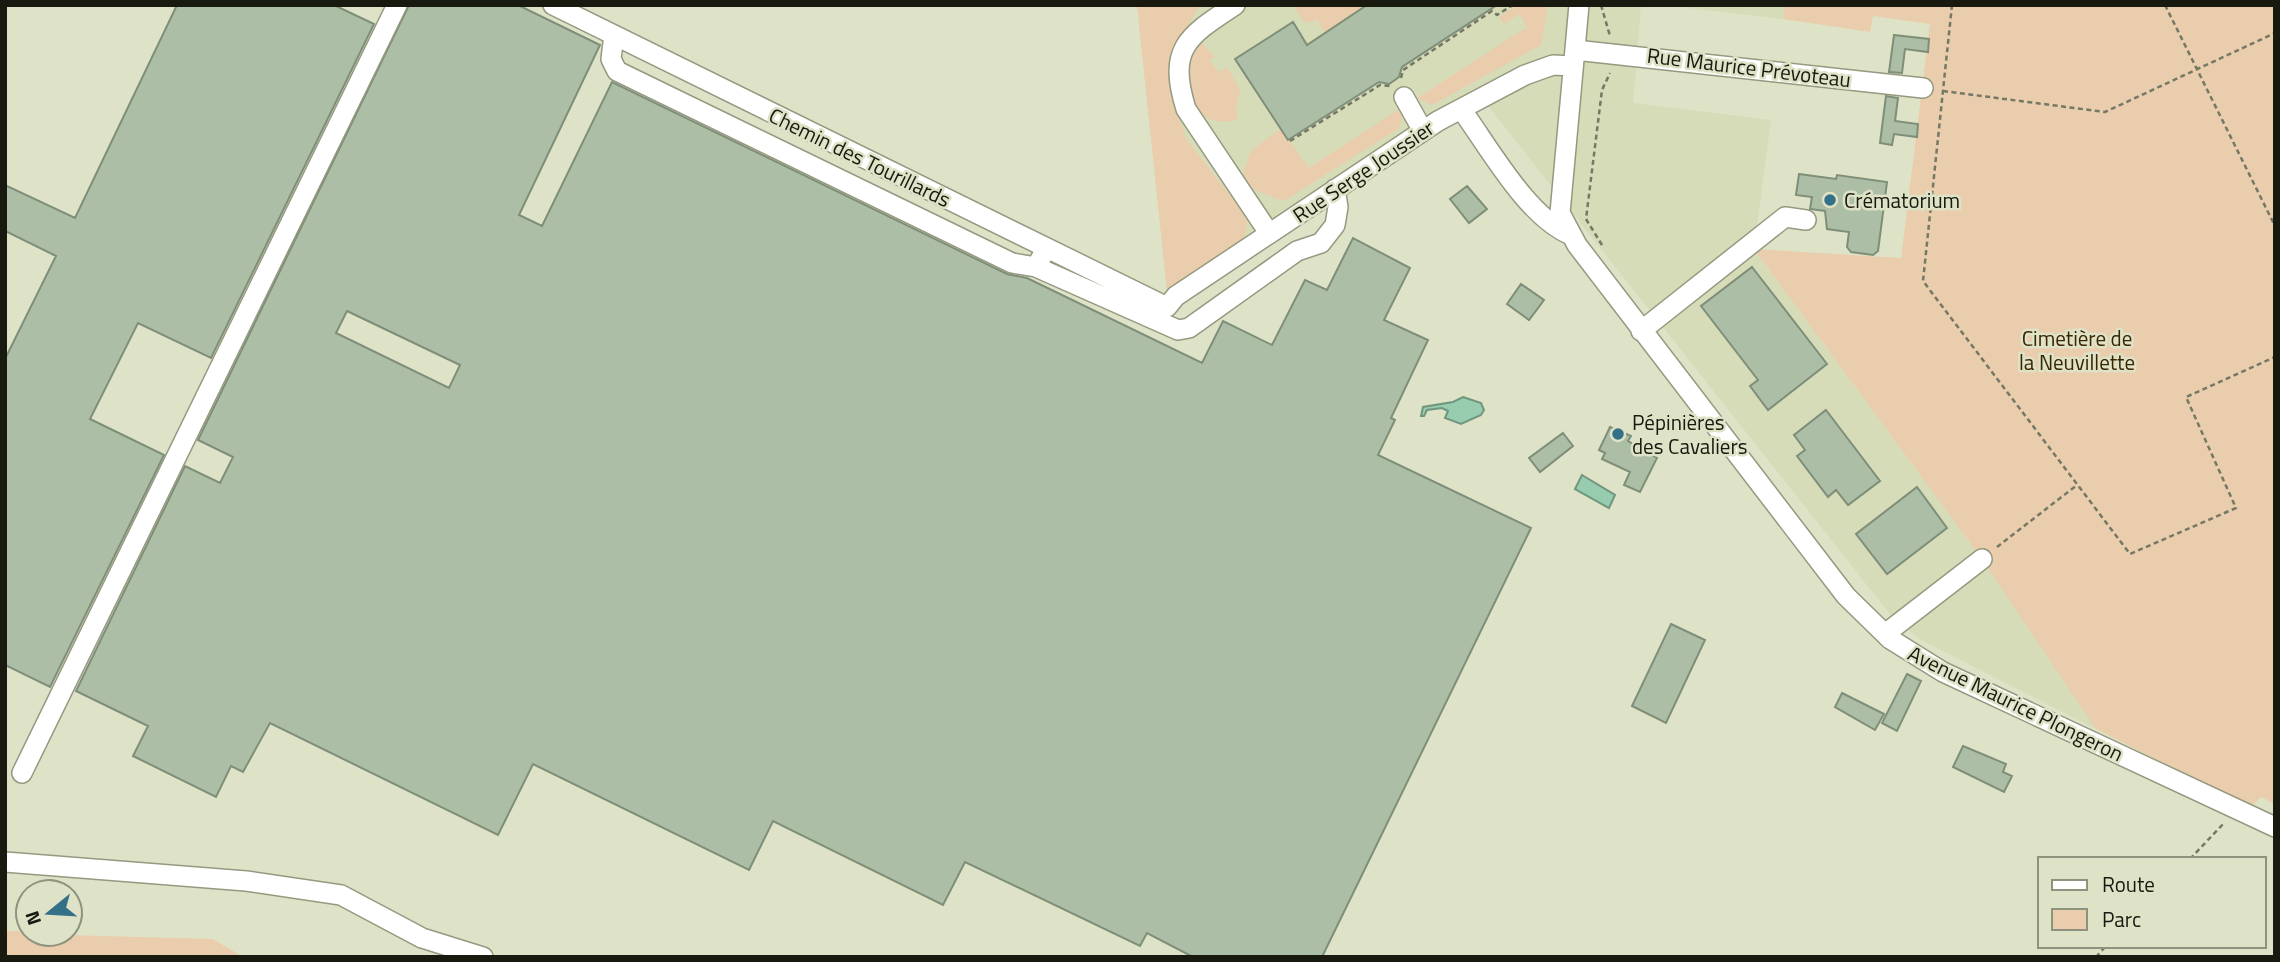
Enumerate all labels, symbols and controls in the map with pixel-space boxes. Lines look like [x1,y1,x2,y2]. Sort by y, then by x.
street label: Rue Maurice Prévoteau [1645,39,1853,95]
street label: Chemin des Tourillards [764,99,956,215]
street label: Rue Serge Joussier [1286,112,1440,230]
place label: Crématorium [1844,184,1960,216]
marker: Crématorium [1822,192,1838,208]
park label: Cimetière de la Neuvillette [2019,322,2135,378]
place label: Pépinières des Cavaliers [1632,406,1747,462]
marker: Pépinières des Cavaliers [1610,426,1626,442]
street label: Avenue Maurice Plongeron [1903,637,2129,769]
legend [2038,857,2266,948]
text: Route [2102,868,2155,900]
north arrow [14,878,84,948]
text: Parc [2102,903,2141,935]
text: N [17,908,48,929]

